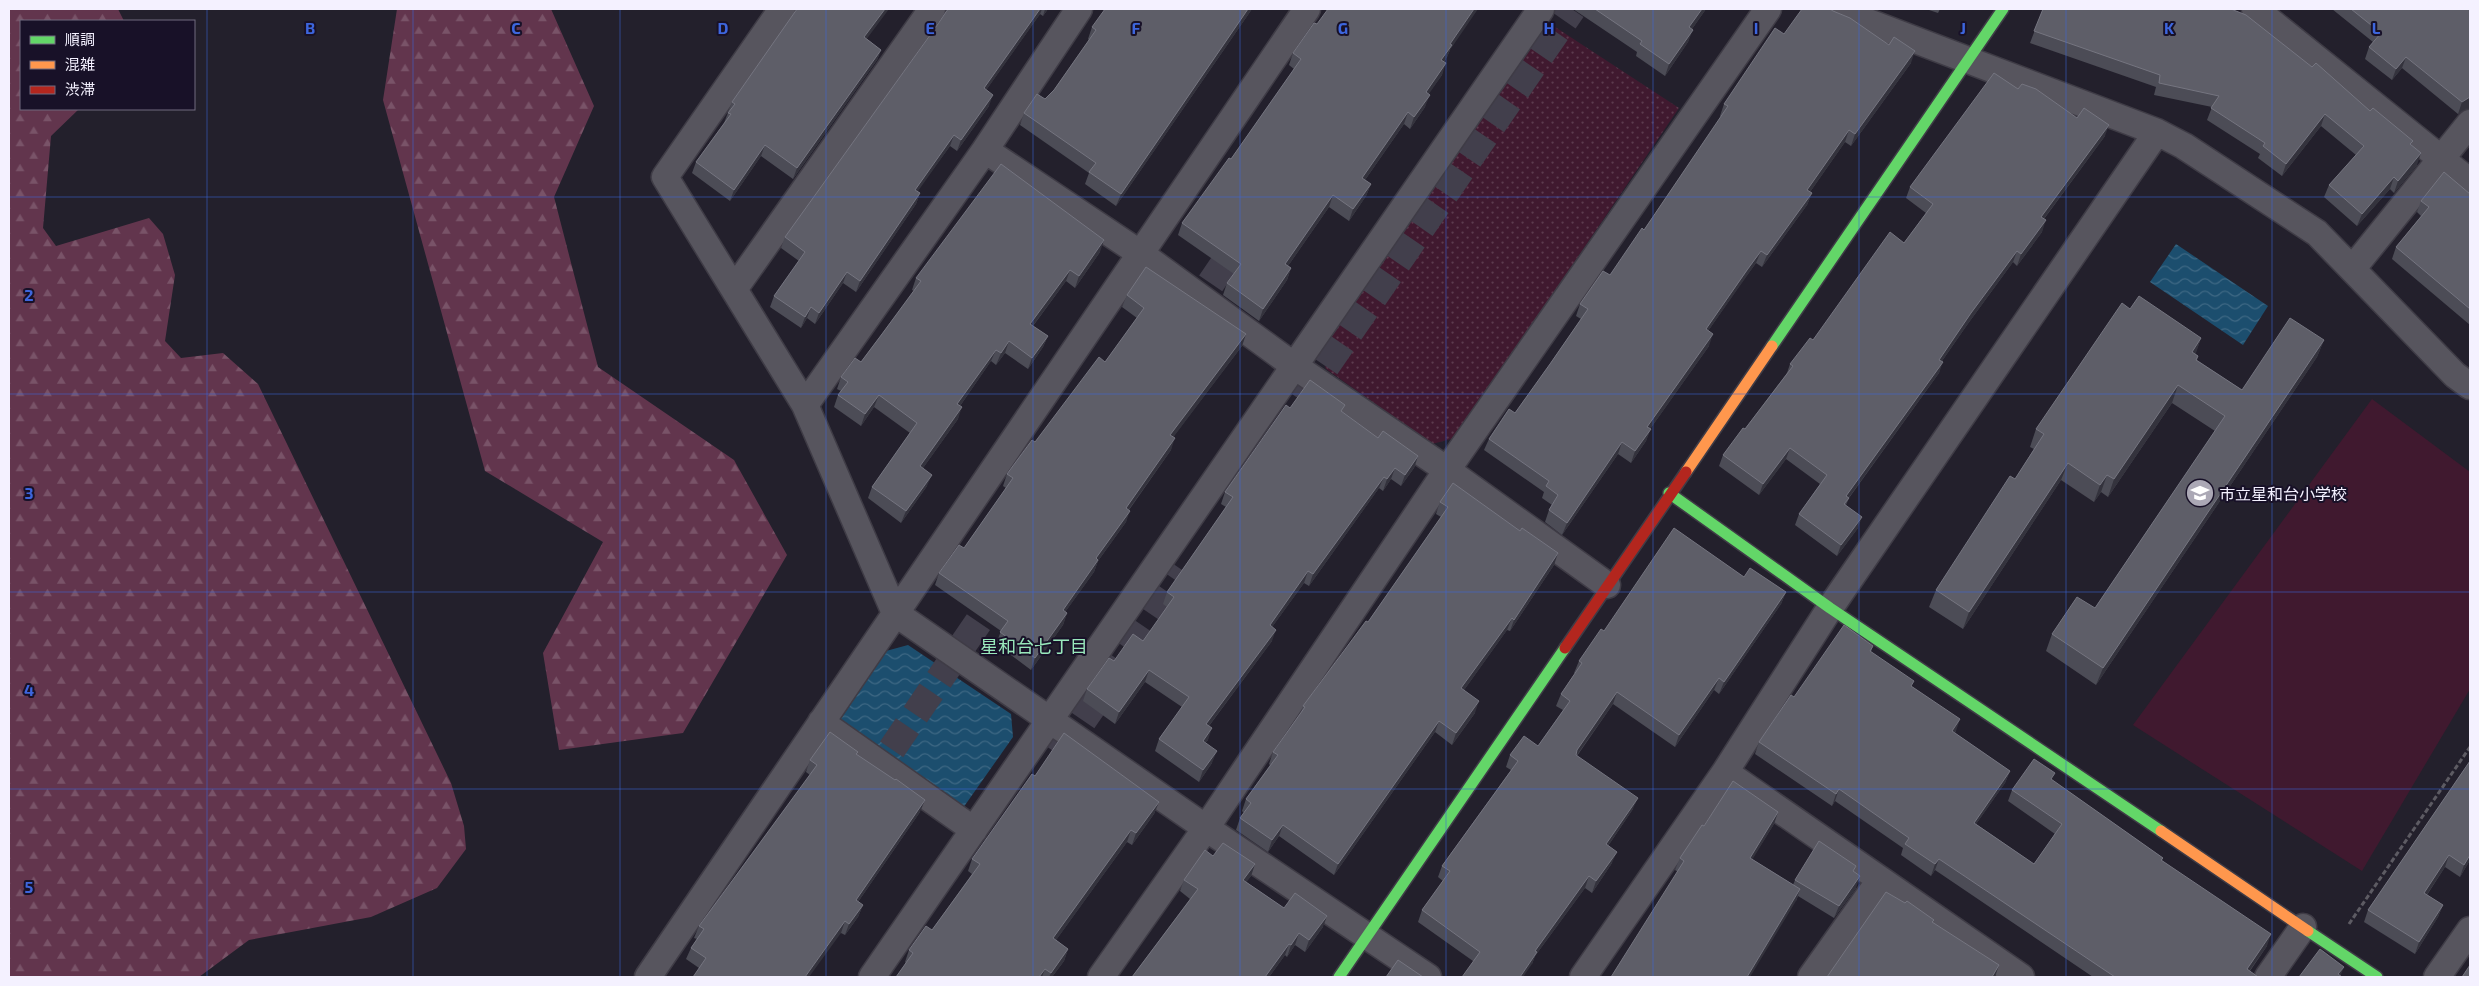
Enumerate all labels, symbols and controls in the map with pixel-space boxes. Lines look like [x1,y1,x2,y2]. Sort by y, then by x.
text: B [305,18,315,37]
text: C [511,18,521,37]
text: D [718,18,729,37]
text: E [925,18,935,37]
text: F [1132,18,1141,37]
text: G [1338,18,1348,37]
text: H [1543,18,1555,37]
text: I [1754,18,1758,37]
text: J [1960,18,1966,37]
text: K [2164,18,2175,37]
text: L [2372,18,2381,37]
legend [20,20,195,110]
text: 順調 [65,30,95,48]
text: 混雑 [65,55,95,73]
text: 渋滞 [65,80,95,98]
text: 2 [24,285,34,304]
school or university icon: 市立星和台小学校 [2185,478,2215,508]
text: 3 [24,483,34,502]
place label: 市立星和台小学校 [2219,484,2347,503]
district label: 星和台七丁目 [980,635,1088,657]
text: 4 [24,680,34,699]
text: 5 [25,877,34,896]

